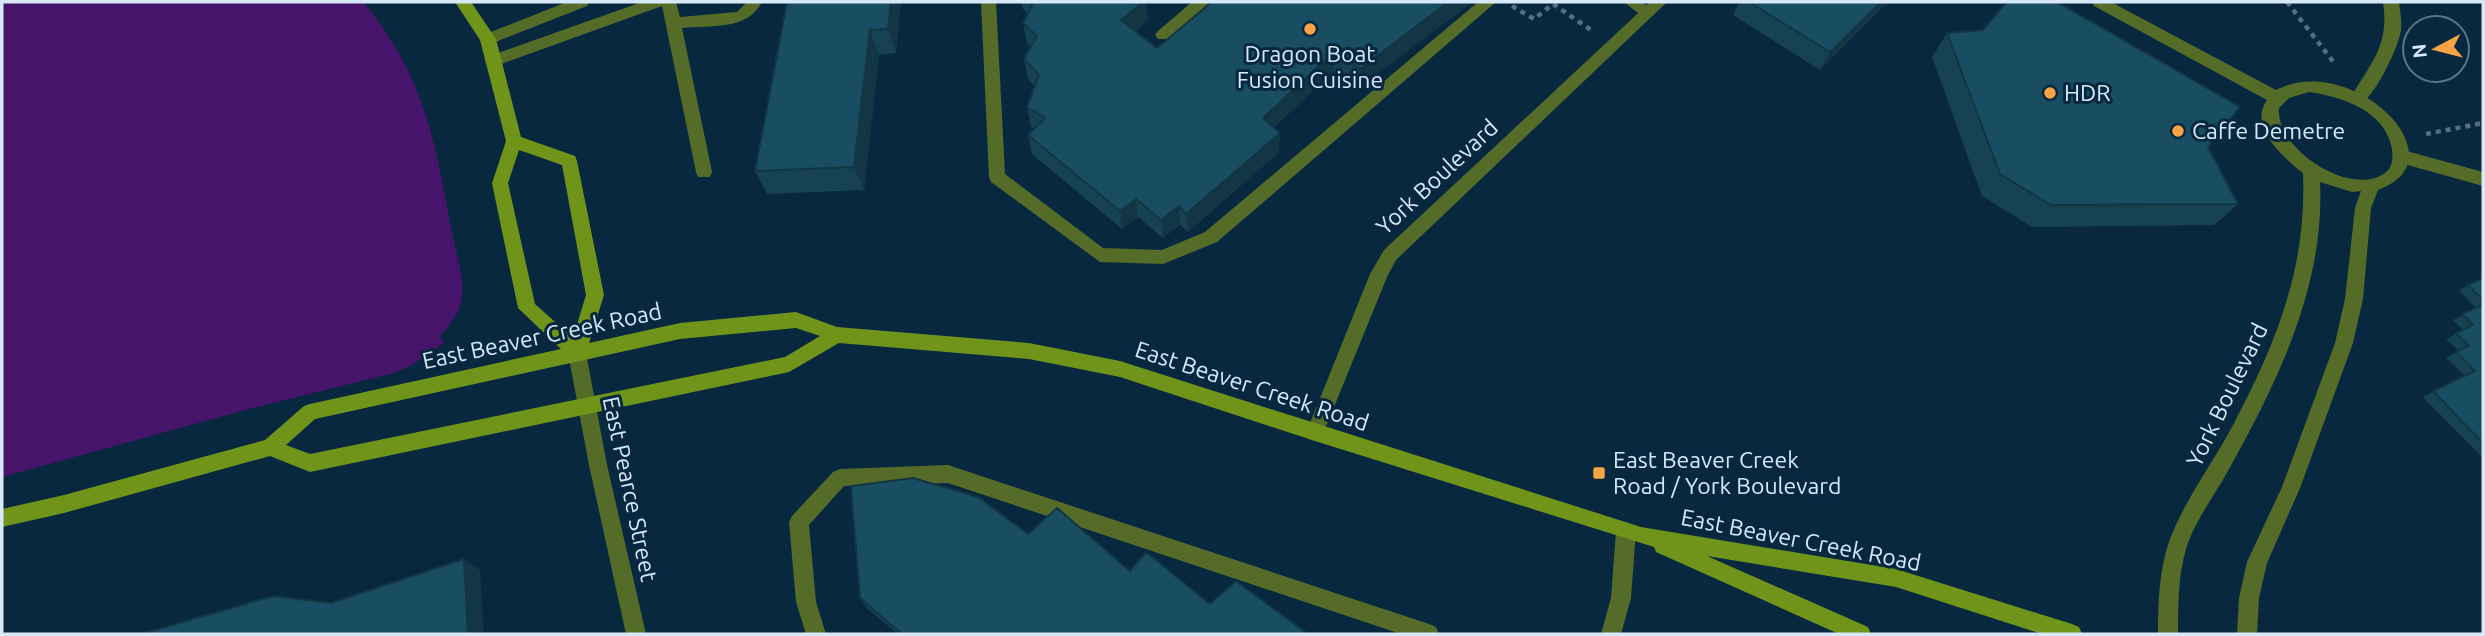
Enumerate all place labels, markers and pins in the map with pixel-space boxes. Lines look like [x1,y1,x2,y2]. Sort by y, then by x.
marker: Dragon Boat Fusion Cuisine [1302,21,1318,37]
place label: Dragon Boat Fusion Cuisine [1237,41,1383,92]
place label: HDR [2064,80,2111,105]
marker: HDR [2042,85,2058,101]
place label: Caffe Demetre [2192,118,2345,143]
marker: Caffe Demetre [2170,123,2186,139]
place label: East Beaver Creek Road / York Boulevard [1613,447,1841,498]
marker: East Beaver Creek Road / York Boulevard [1591,465,1607,481]

